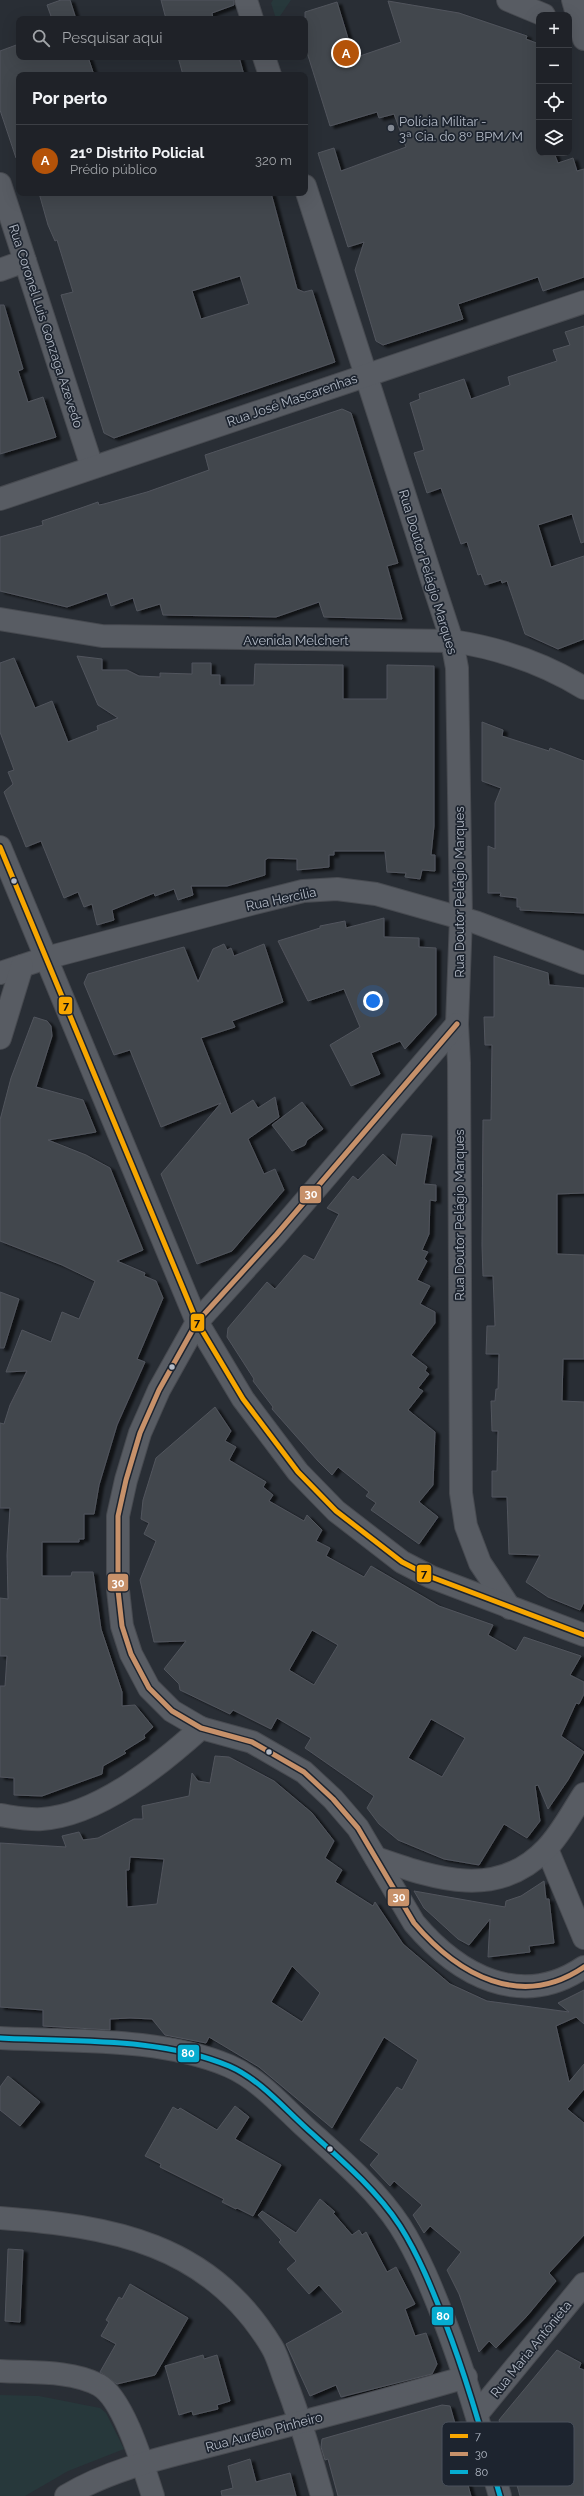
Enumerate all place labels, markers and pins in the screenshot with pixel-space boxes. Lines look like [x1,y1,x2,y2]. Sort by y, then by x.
pin: A [333,38,359,68]
place label: Polícia Militar - 3ª Cia. do 8º BPM/M [399,114,523,144]
marker: Polícia Militar - 3ª Cia. do 8º BPM/M [386,123,396,133]
unlabelled marker [9,876,19,886]
unlabelled marker [167,1362,177,1372]
unlabelled marker [264,1747,274,1757]
unlabelled marker [325,2144,335,2154]

